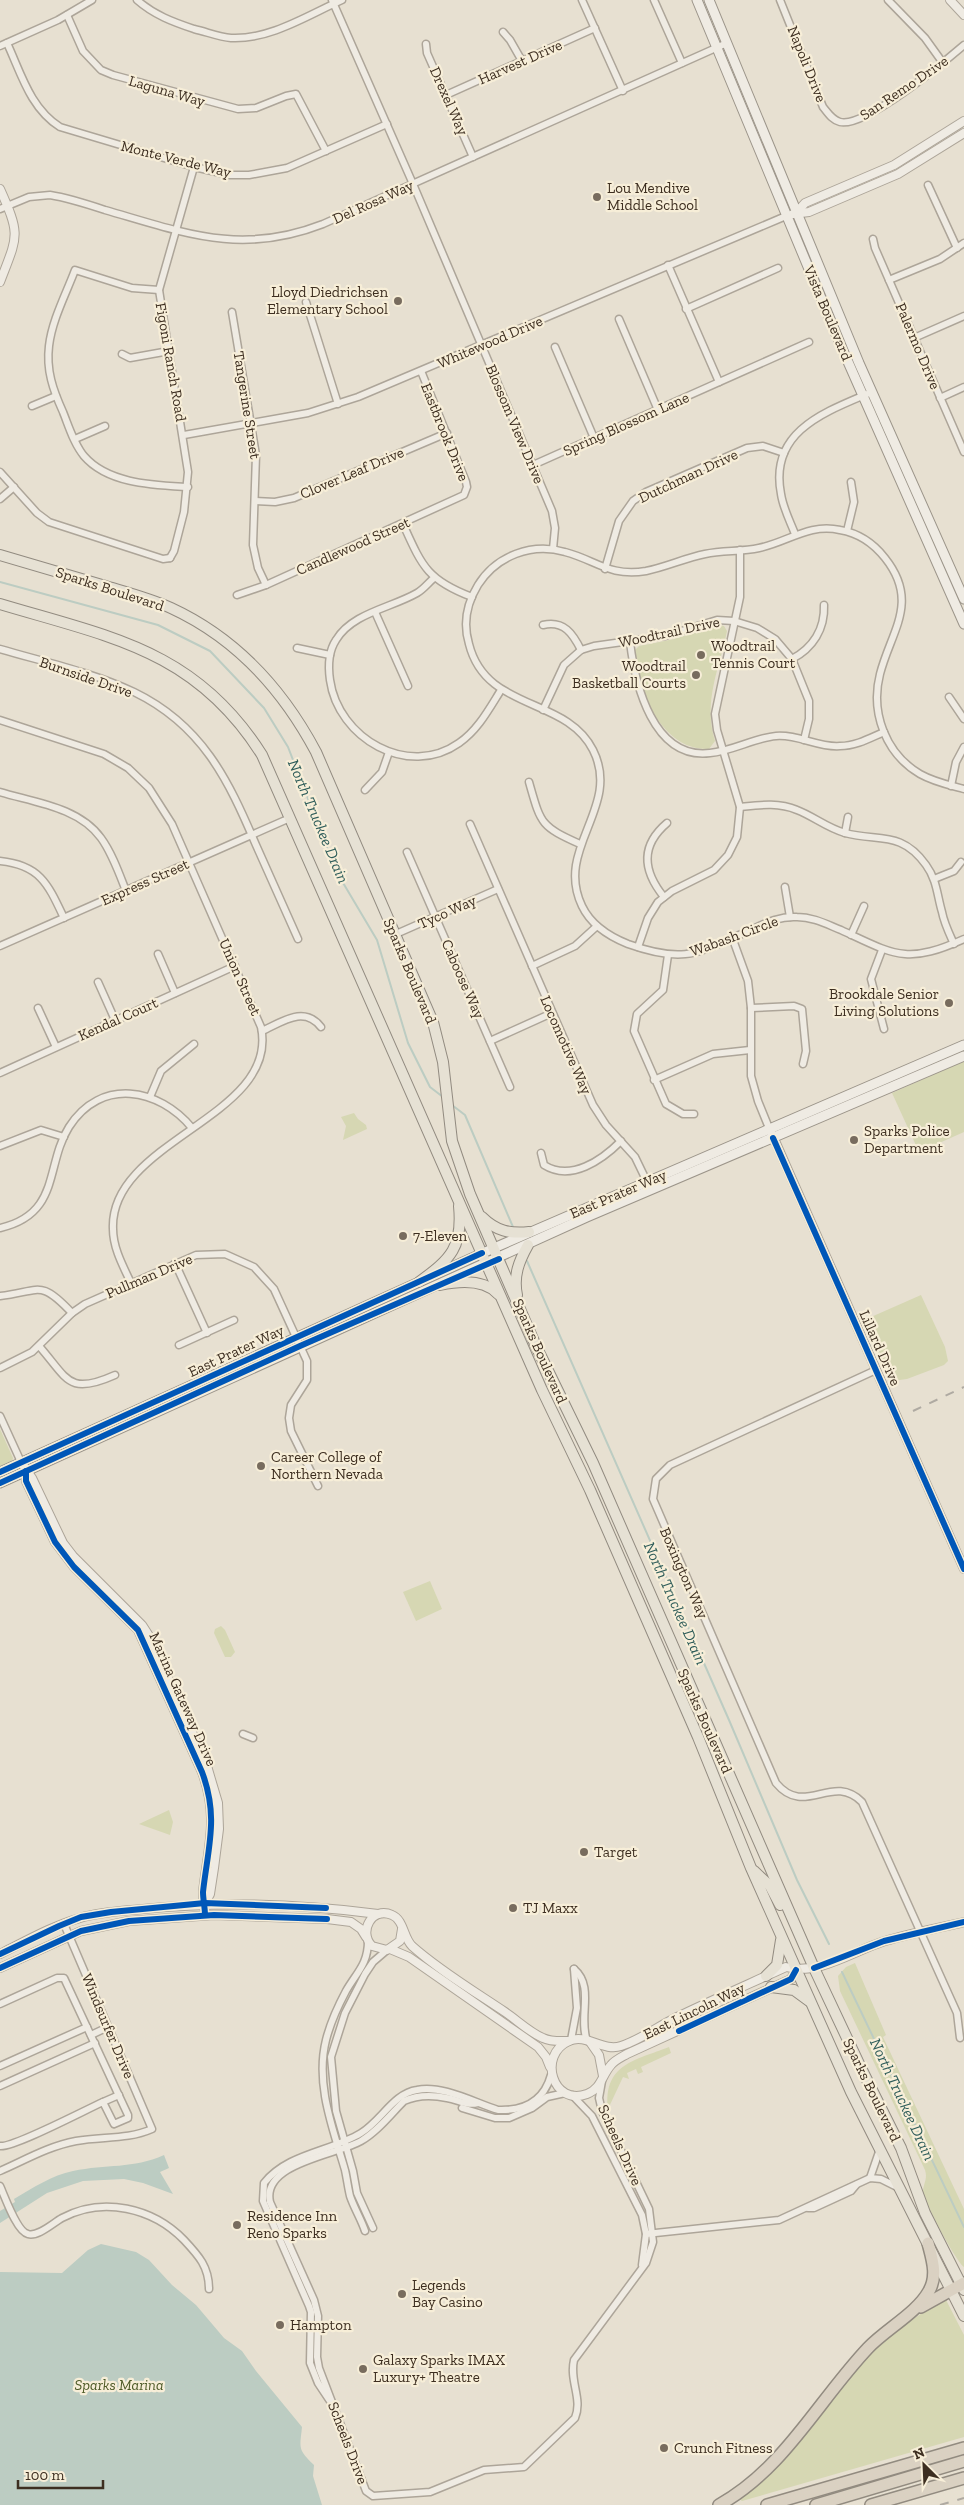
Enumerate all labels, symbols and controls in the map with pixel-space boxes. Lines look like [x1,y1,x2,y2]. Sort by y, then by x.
street label: Napoli Drive [784,23,830,105]
street label: Harvest Drive [475,35,565,89]
street label: San Remo Drive [856,52,952,124]
street label: Drexel Way [426,64,472,138]
street label: Laguna Way [127,71,208,111]
street label: Monte Verde Way [119,137,233,181]
street label: Del Rosa Way [330,176,416,228]
place label: Lou Mendive Middle School [607,179,698,214]
marker: Lou Mendive Middle School [591,191,603,203]
street label: Vista Boulevard [799,262,856,364]
place label: Lloyd Diedrichsen Elementary School [267,283,388,318]
marker: Lloyd Diedrichsen Elementary School [392,295,404,307]
street label: Palermo Drive [892,300,944,392]
street label: Figoni Ranch Road [152,301,190,424]
street label: Whitewood Drive [435,312,545,372]
street label: Tangerine Street [230,350,264,461]
street label: Blossom View Drive [482,362,548,486]
street label: Eastbrook Drive [417,380,473,484]
street label: Spring Blossom Lane [560,388,692,460]
street label: Clover Leaf Drive [297,443,407,503]
street label: Dutchman Drive [636,445,740,507]
street label: Candlewood Street [293,513,413,579]
street label: Sparks Boulevard [54,563,167,615]
street label: Woodtrail Drive [617,612,721,652]
place label: Woodtrail Tennis Court [711,637,796,672]
marker: Woodtrail Tennis Court [695,649,707,661]
street label: Burnside Drive [37,653,135,701]
place label: Woodtrail Basketball Courts [572,657,686,692]
marker: Woodtrail Basketball Courts [690,669,702,681]
water label: North Truckee Drain [284,756,353,886]
street label: Express Street [98,854,192,909]
street label: Tyco Way [415,891,479,933]
street label: Wabash Circle [688,912,780,960]
street label: Sparks Boulevard [380,916,441,1027]
street label: Union Street [215,936,265,1019]
street label: Caboose Way [438,937,489,1022]
place label: Brookdale Senior Living Solutions [829,985,939,1020]
street label: Kendal Court [75,993,161,1045]
street label: Locomotive Way [536,993,596,1097]
marker: Brookdale Senior Living Solutions [943,997,955,1009]
place label: Sparks Police Department [864,1122,950,1157]
marker: Sparks Police Department [848,1134,860,1146]
street label: East Prater Way [567,1165,669,1222]
place label: 7-Eleven [413,1227,468,1245]
marker: 7-Eleven [397,1230,409,1242]
street label: Pullman Drive [103,1250,195,1302]
street label: Sparks Boulevard [509,1296,571,1407]
street label: Lillard Drive [855,1307,905,1389]
street label: East Prater Way [185,1321,287,1381]
place label: Career College of Northern Nevada [271,1448,383,1483]
marker: Career College of Northern Nevada [255,1460,267,1472]
street label: Boxington Way [656,1525,712,1622]
water label: North Truckee Drain [640,1539,711,1668]
street label: Marina Gateway Drive [145,1629,221,1769]
street label: Sparks Boulevard [674,1666,736,1777]
place label: Target [594,1843,638,1861]
marker: Target [578,1846,590,1858]
place label: TJ Maxx [523,1899,578,1917]
marker: TJ Maxx [507,1902,519,1914]
street label: Windsurfer Drive [78,1971,138,2081]
street label: East Lincoln Way [640,1979,748,2043]
street label: Sparks Boulevard [839,2035,905,2145]
water label: North Truckee Drain [866,2035,939,2163]
street label: Scheels Drive [594,2102,646,2188]
place label: Residence Inn Reno Sparks [247,2207,338,2242]
marker: Residence Inn Reno Sparks [231,2219,243,2231]
place label: Legends Bay Casino [412,2276,483,2311]
marker: Legends Bay Casino [396,2288,408,2300]
place label: Hampton [290,2316,352,2334]
marker: Hampton [274,2319,286,2331]
place label: Galaxy Sparks IMAX Luxury+ Theatre [373,2351,506,2386]
marker: Galaxy Sparks IMAX Luxury+ Theatre [357,2363,369,2375]
park label: Sparks Marina [74,2376,164,2394]
street label: Scheels Drive [324,2399,372,2487]
place label: Crunch Fitness [674,2439,773,2457]
north arrow [899,2440,949,2490]
marker: Crunch Fitness [658,2442,670,2454]
text: N [911,2444,928,2464]
scale bar [18,2458,102,2490]
text: 100 m [25,2466,64,2484]

